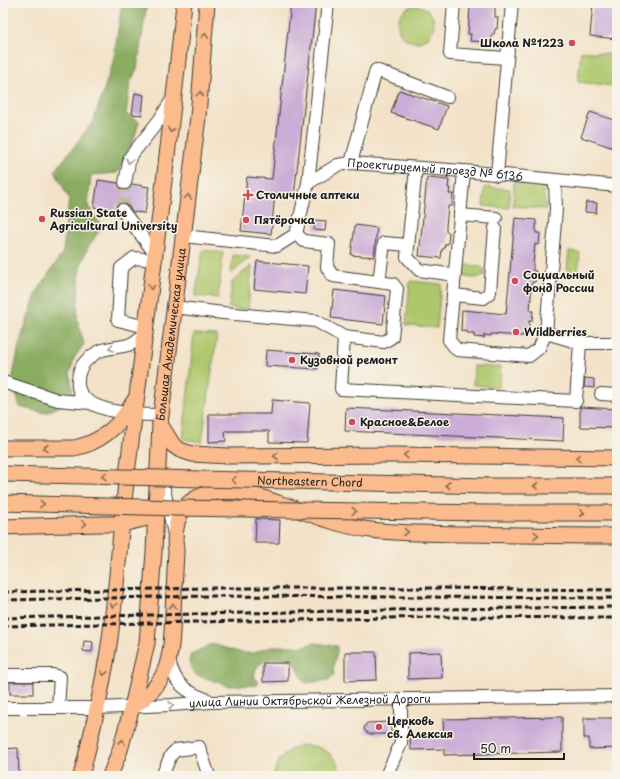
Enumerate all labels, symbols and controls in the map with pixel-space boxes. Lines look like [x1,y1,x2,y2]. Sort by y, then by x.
one-way arrow [200,33,209,39]
place label: Школа №1223 [480,34,564,51]
marker: Школа №1223 [567,38,577,48]
one-way arrow [195,91,204,97]
one-way arrow [167,127,176,133]
street label: Проектируемый проезд № 6136 [347,154,524,185]
one-way arrow [125,158,134,165]
place label: Столичные аптеки [256,186,360,203]
marker: Столичные аптеки [243,190,253,200]
one-way arrow [183,194,192,200]
place label: Russian State Agricultural University [50,204,177,234]
place label: Пятёрочка [254,211,316,228]
marker: Russian State Agricultural University [37,214,47,224]
marker: Пятёрочка [241,215,251,225]
street label: Большая Академическая улица [151,247,190,422]
place label: Социальный фонд России [523,266,595,296]
marker: Социальный фонд России [510,276,520,286]
one-way arrow [147,284,156,290]
place label: Wildberries [524,323,587,340]
marker: Wildberries [511,327,521,337]
one-way arrow [107,344,114,352]
place label: Кузовной ремонт [300,351,398,368]
marker: Кузовной ремонт [287,355,297,365]
place label: Красное&Белое [360,413,450,430]
marker: Красное&Белое [347,417,357,427]
one-way arrow [43,444,49,452]
one-way arrow [403,451,409,459]
one-way arrow [273,452,279,460]
one-way arrow [575,454,581,462]
street label: Northeastern Chord [257,471,363,491]
one-way arrow [101,472,107,481]
one-way arrow [231,476,237,484]
one-way arrow [445,481,451,489]
one-way arrow [533,482,539,490]
one-way arrow [39,500,45,509]
one-way arrow [351,507,357,515]
one-way arrow [579,509,585,517]
one-way arrow [81,520,87,528]
one-way arrow [403,528,409,537]
one-way arrow [533,531,539,540]
one-way arrow [109,602,118,608]
one-way arrow [169,603,178,609]
one-way arrow [100,670,109,677]
street label: улица Линии Октябрьской Железной Дороги [188,690,431,712]
one-way arrow [168,701,174,710]
place label: Церковь св. Алексия [387,712,453,742]
marker: Церковь св. Алексия [374,722,384,732]
scale bar [474,735,564,761]
one-way arrow [117,739,126,746]
text: 50 m [480,739,511,757]

